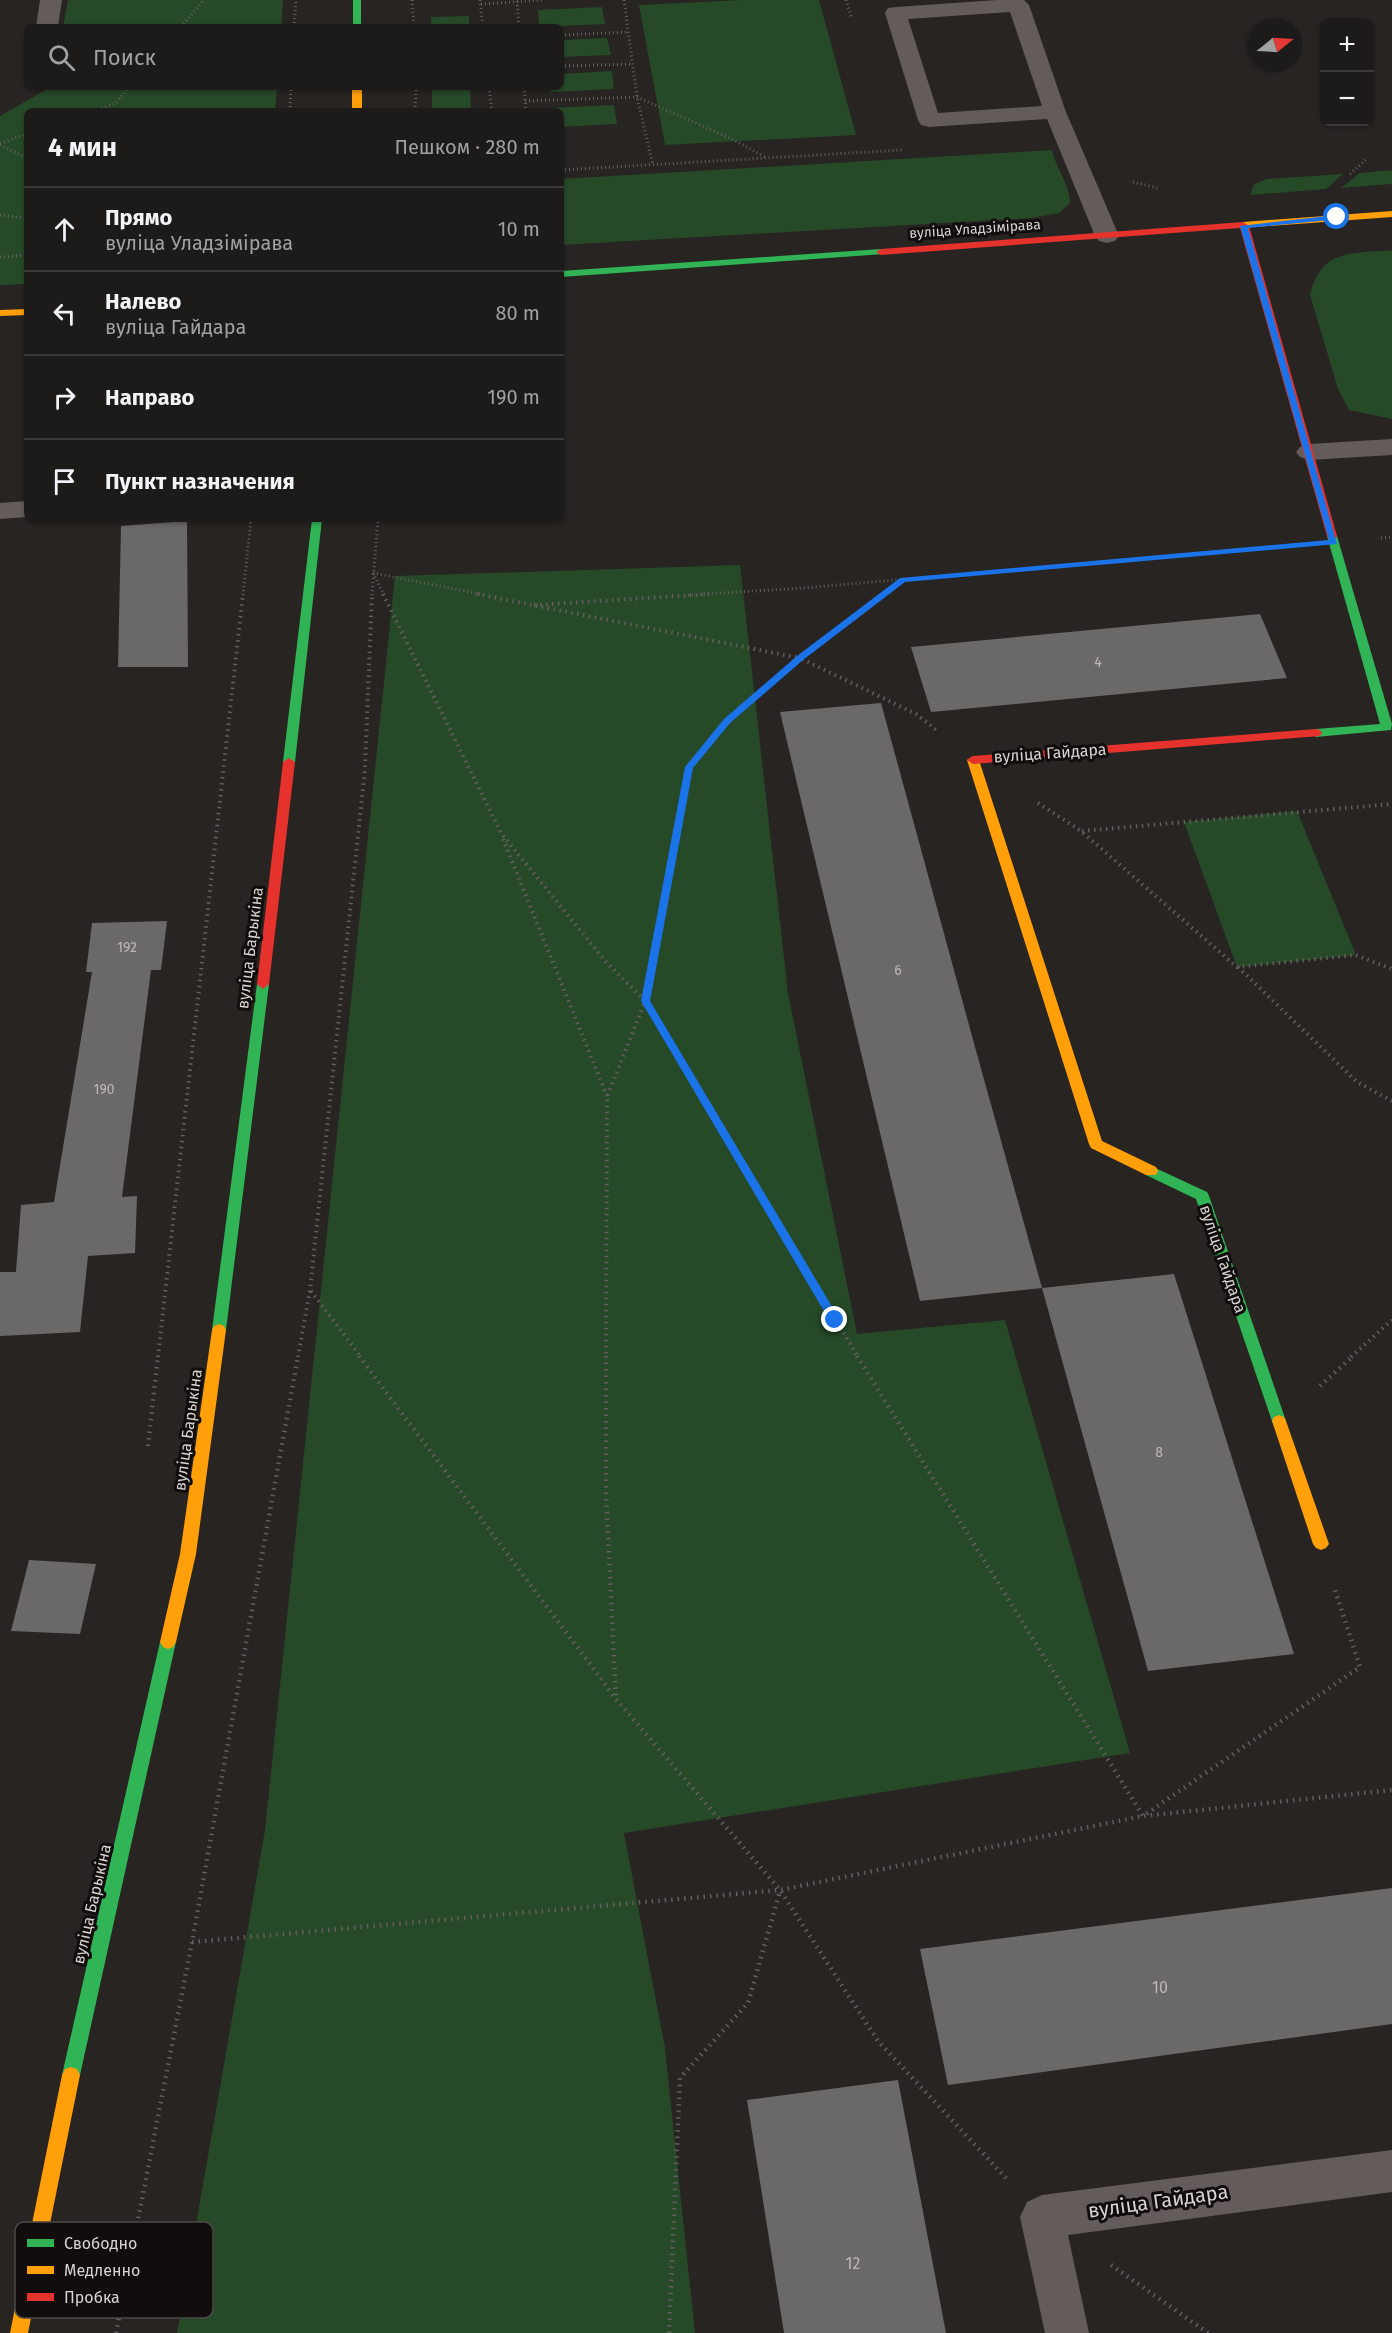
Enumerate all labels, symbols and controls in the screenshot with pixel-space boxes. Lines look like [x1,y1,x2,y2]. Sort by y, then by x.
north arrow [1248,18,1302,72]
map controls [1320,18,1374,126]
button: + [1320,18,1374,72]
search box [24,24,564,90]
icon: search [45,41,78,74]
text: Поиск [93,44,156,71]
button: − [1320,72,1374,126]
text: 4 мин [48,132,117,163]
text: Пешком · 280 m [394,135,540,159]
route start [1323,203,1349,229]
text: Прямо [105,204,172,231]
icon: ahead [48,213,81,246]
street label: вуліца Уладзімірава [909,216,1041,242]
text: 10 m [498,217,540,241]
text: вуліца Уладзімірава [105,231,293,255]
text: Налево [105,288,181,315]
icon: left [48,297,81,330]
text: 80 m [495,301,540,325]
text: вуліца Гайдара [105,315,246,339]
icon: right [48,381,81,414]
text: Направо [105,384,194,411]
text: 190 m [487,385,540,409]
icon: arrive [48,465,81,498]
text: Пункт назначения [105,468,295,495]
house number: 4 [1094,654,1102,671]
street label: вуліца Гайдара [993,740,1107,766]
street label: вуліца Барыкіна [233,886,267,1010]
house number: 192 [117,939,137,956]
house number: 6 [894,962,902,979]
house number: 190 [93,1081,115,1098]
street label: вуліца Гайдара [1196,1202,1250,1316]
route end [821,1306,847,1332]
street label: вуліца Барыкіна [170,1368,206,1492]
house number: 8 [1155,1444,1163,1461]
street label: вуліца Барыкіна [69,1842,115,1966]
house number: 10 [1152,1978,1168,1997]
street label: вуліца Гайдара [1086,2179,1230,2223]
legend [15,2222,213,2318]
text: Свободно [64,2234,137,2253]
house number: 12 [846,2254,860,2273]
text: Медленно [64,2261,140,2280]
text: Пробка [64,2288,120,2307]

